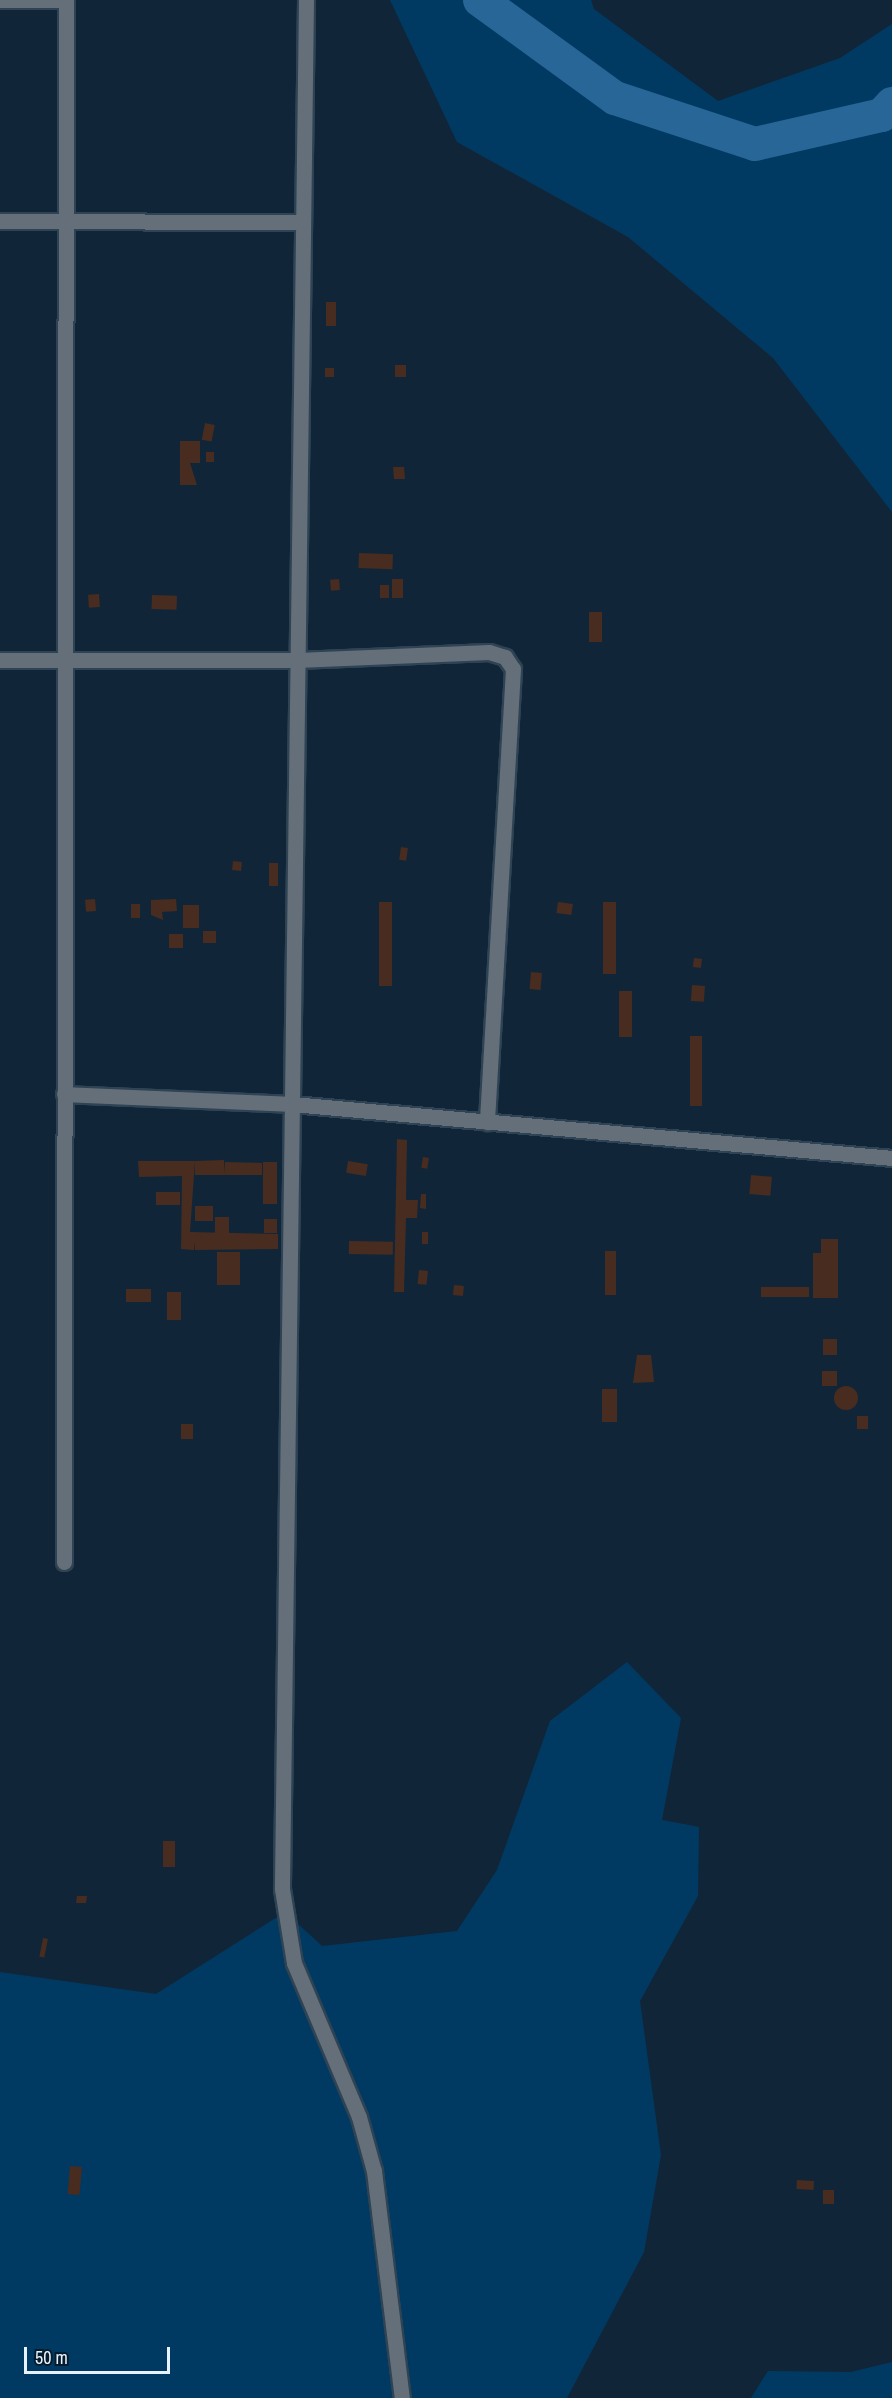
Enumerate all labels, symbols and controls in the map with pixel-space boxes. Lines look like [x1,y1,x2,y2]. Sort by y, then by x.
scale bar [27,2335,172,2373]
text: 50 m [35,2345,68,2370]

